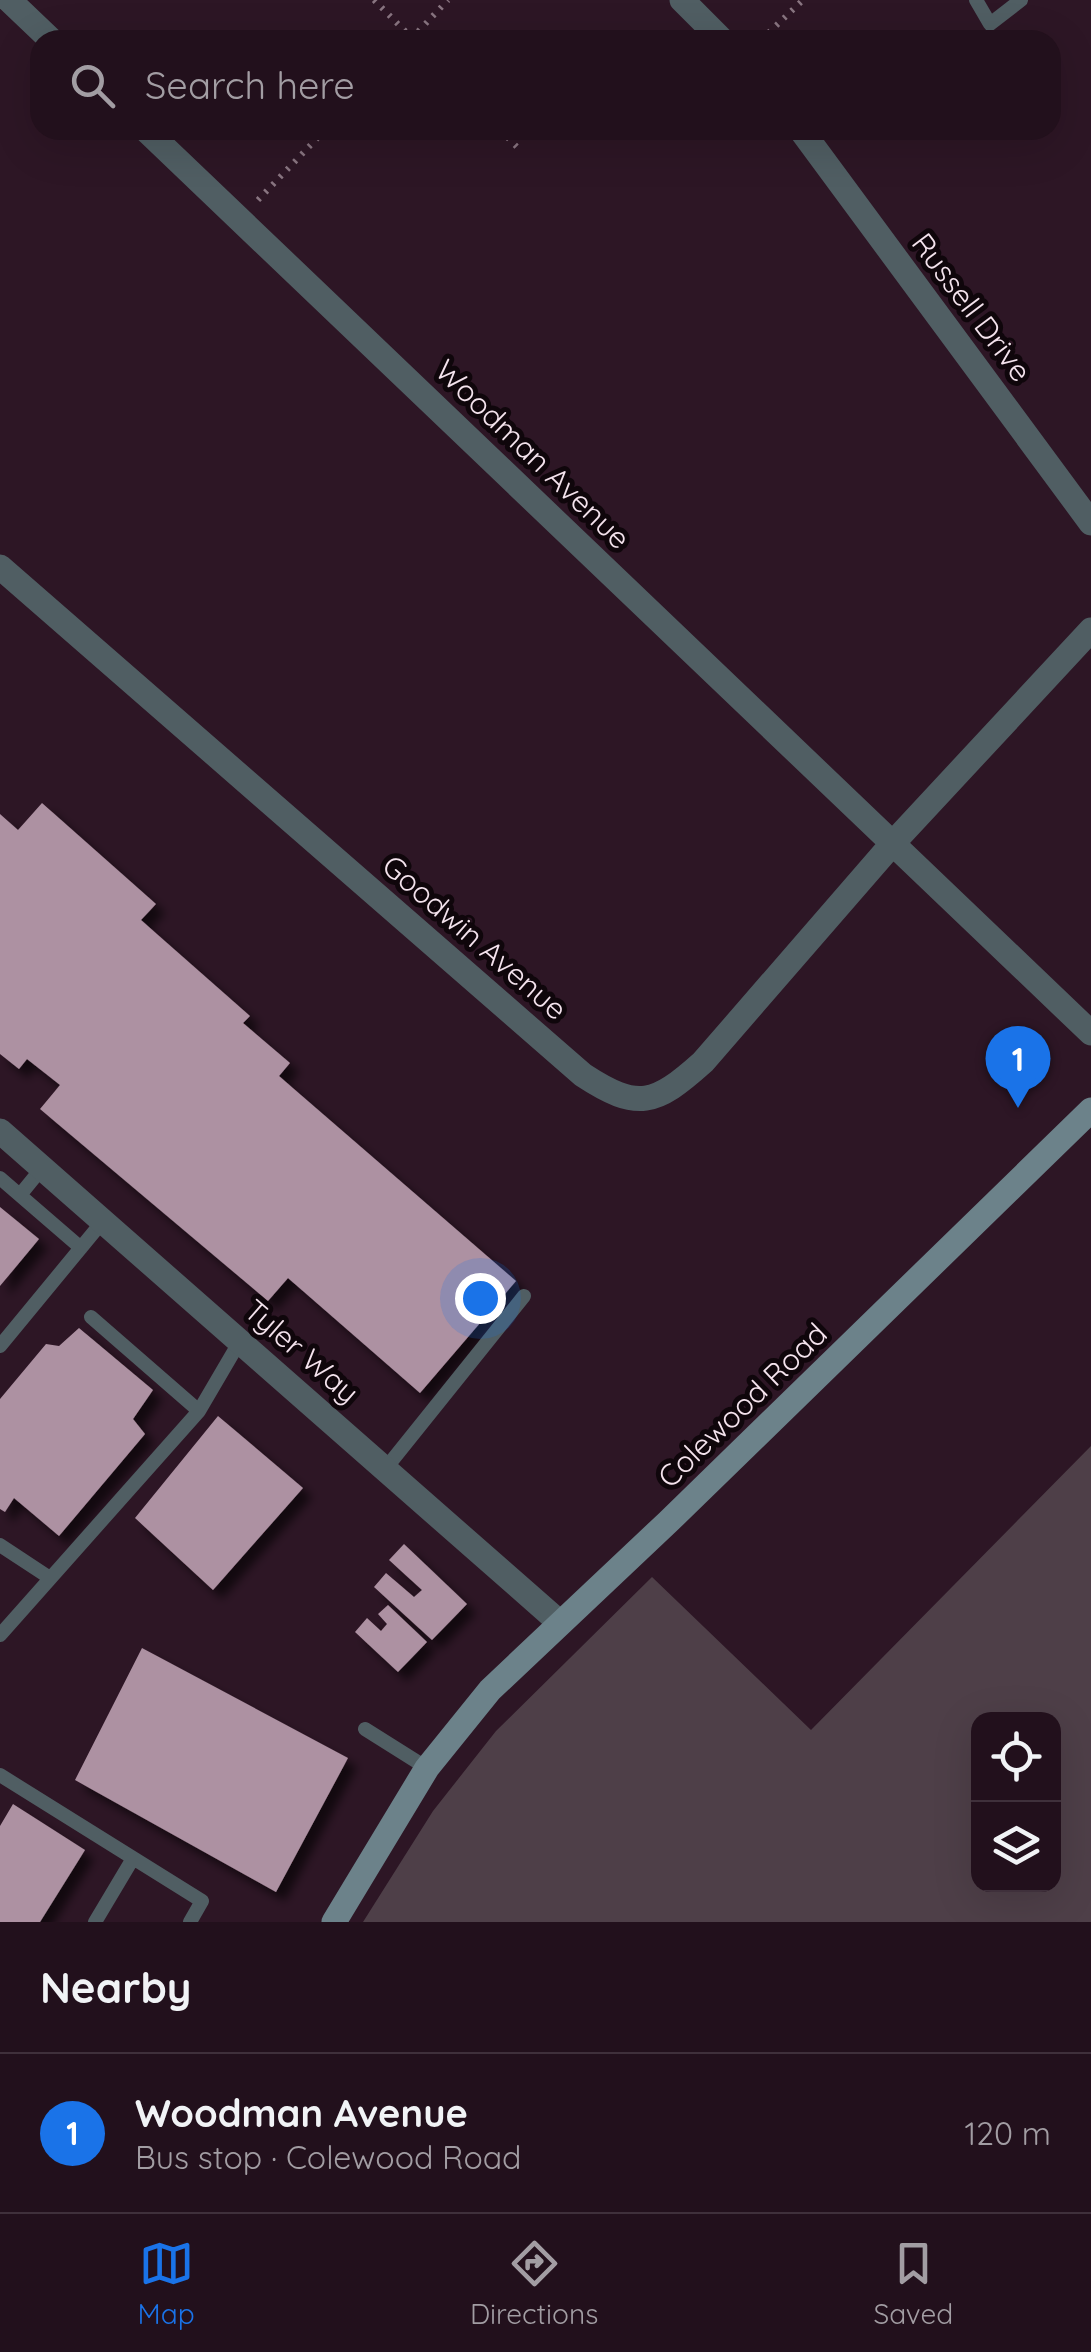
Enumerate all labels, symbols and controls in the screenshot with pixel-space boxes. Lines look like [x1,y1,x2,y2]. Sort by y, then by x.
search box [30,30,1061,140]
icon: search [65,58,120,113]
text: Search here [145,61,355,109]
street label: Russell Drive [904,225,1040,389]
street label: Woodman Avenue [428,351,638,557]
street label: Goodwin Avenue [375,846,575,1028]
pin: 1 [986,1026,1050,1108]
your location [455,1273,506,1324]
street label: Tyler Way [237,1291,367,1411]
street label: Colewood Road [649,1315,835,1495]
map controls [971,1712,1061,1892]
button: locate [971,1712,1061,1802]
button: layers [971,1802,1061,1892]
text: Nearby [40,1961,191,2014]
text: Woodman Avenue [135,2089,468,2137]
text: 1 [66,2113,79,2153]
text: 120 m [964,2113,1051,2153]
text: Bus stop · Colewood Road [135,2137,522,2177]
tab: Map [138,2236,195,2331]
tab: Directions [470,2236,598,2331]
tab: Saved [874,2236,953,2331]

